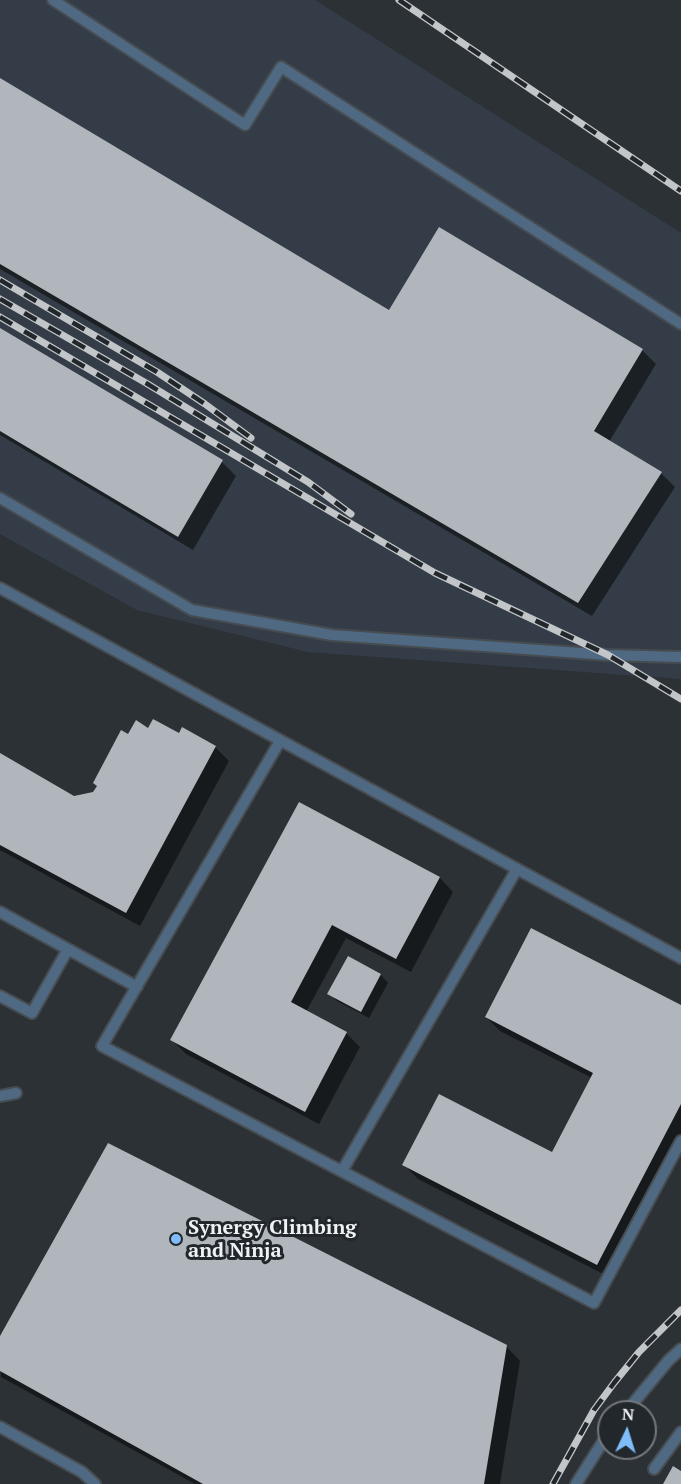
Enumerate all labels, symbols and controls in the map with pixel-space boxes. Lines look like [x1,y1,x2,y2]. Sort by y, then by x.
place label: Synergy Climbing and Ninja [188,1216,357,1263]
marker: Synergy Climbing and Ninja [169,1232,183,1246]
north arrow [597,1400,657,1460]
text: N [621,1403,635,1425]

